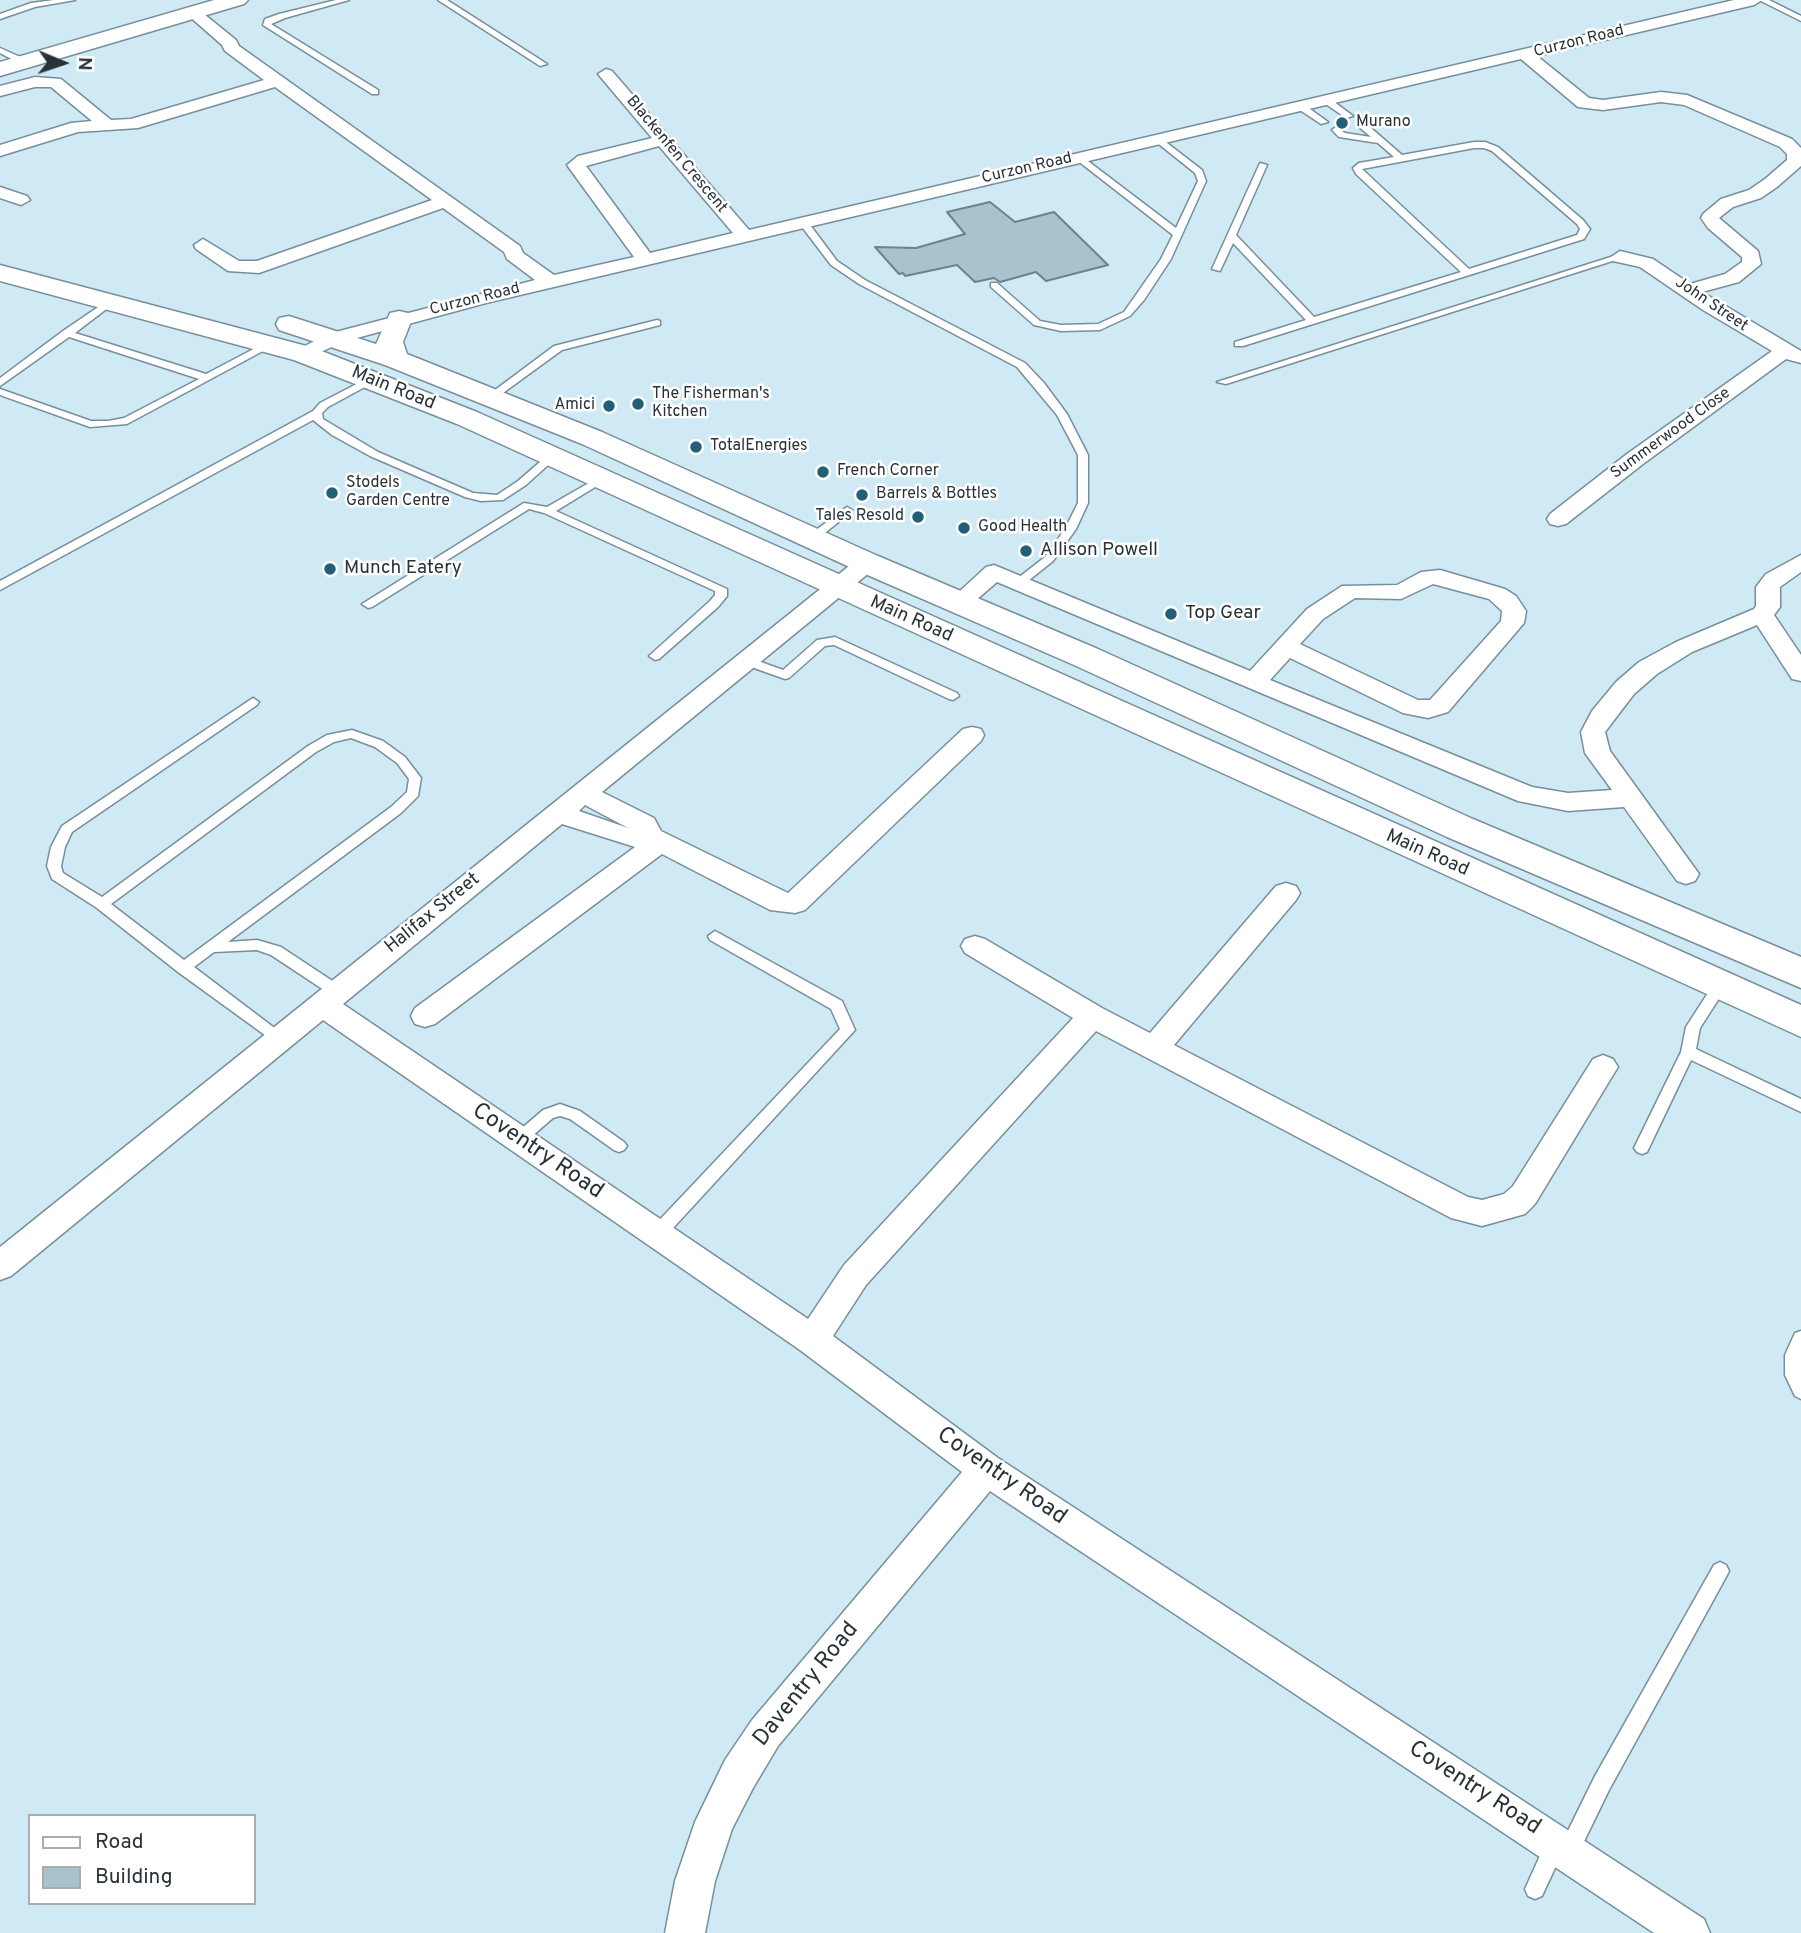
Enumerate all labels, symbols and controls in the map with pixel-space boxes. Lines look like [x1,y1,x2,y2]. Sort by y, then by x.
street label: Curzon Road [1532,22,1626,62]
north arrow [28,28,98,98]
text: N [72,56,96,71]
street label: Blackenfen Crescent [621,92,731,218]
place label: Murano [1356,113,1411,133]
marker: Murano [1334,115,1350,131]
street label: Curzon Road [980,149,1074,189]
street label: John Street [1671,274,1751,336]
street label: Curzon Road [428,280,522,320]
street label: Main Road [348,362,438,416]
street label: Summerwood Close [1608,384,1734,484]
place label: The Fisherman's Kitchen [652,385,770,423]
place label: Amici [554,396,595,416]
marker: The Fisherman's Kitchen [630,396,646,412]
marker: Amici [601,398,617,414]
place label: TotalEnergies [710,437,808,457]
marker: TotalEnergies [688,439,704,455]
place label: French Corner [837,462,939,482]
marker: French Corner [815,464,831,480]
place label: Stodels Garden Centre [346,474,450,512]
marker: Stodels Garden Centre [324,485,340,501]
place label: Barrels & Bottles [876,485,997,505]
marker: Barrels & Bottles [854,487,870,503]
place label: Tales Resold [815,507,904,527]
marker: Tales Resold [910,509,926,525]
place label: Good Health [978,518,1067,538]
marker: Good Health [956,520,972,536]
place label: Allison Powell [1040,540,1158,562]
marker: Allison Powell [1018,543,1034,559]
place label: Munch Eatery [344,558,462,580]
marker: Munch Eatery [322,561,338,577]
street label: Main Road [866,592,956,648]
place label: Top Gear [1185,603,1261,625]
marker: Top Gear [1163,606,1179,622]
street label: Main Road [1382,826,1472,882]
street label: Halifax Street [381,869,485,959]
street label: Coventry Road [466,1098,608,1206]
street label: Coventry Road [931,1422,1071,1532]
street label: Daventry Road [748,1617,866,1753]
street label: Coventry Road [1403,1736,1545,1842]
legend [28,1814,256,1905]
text: Road [95,1829,144,1856]
text: Building [95,1864,173,1891]

